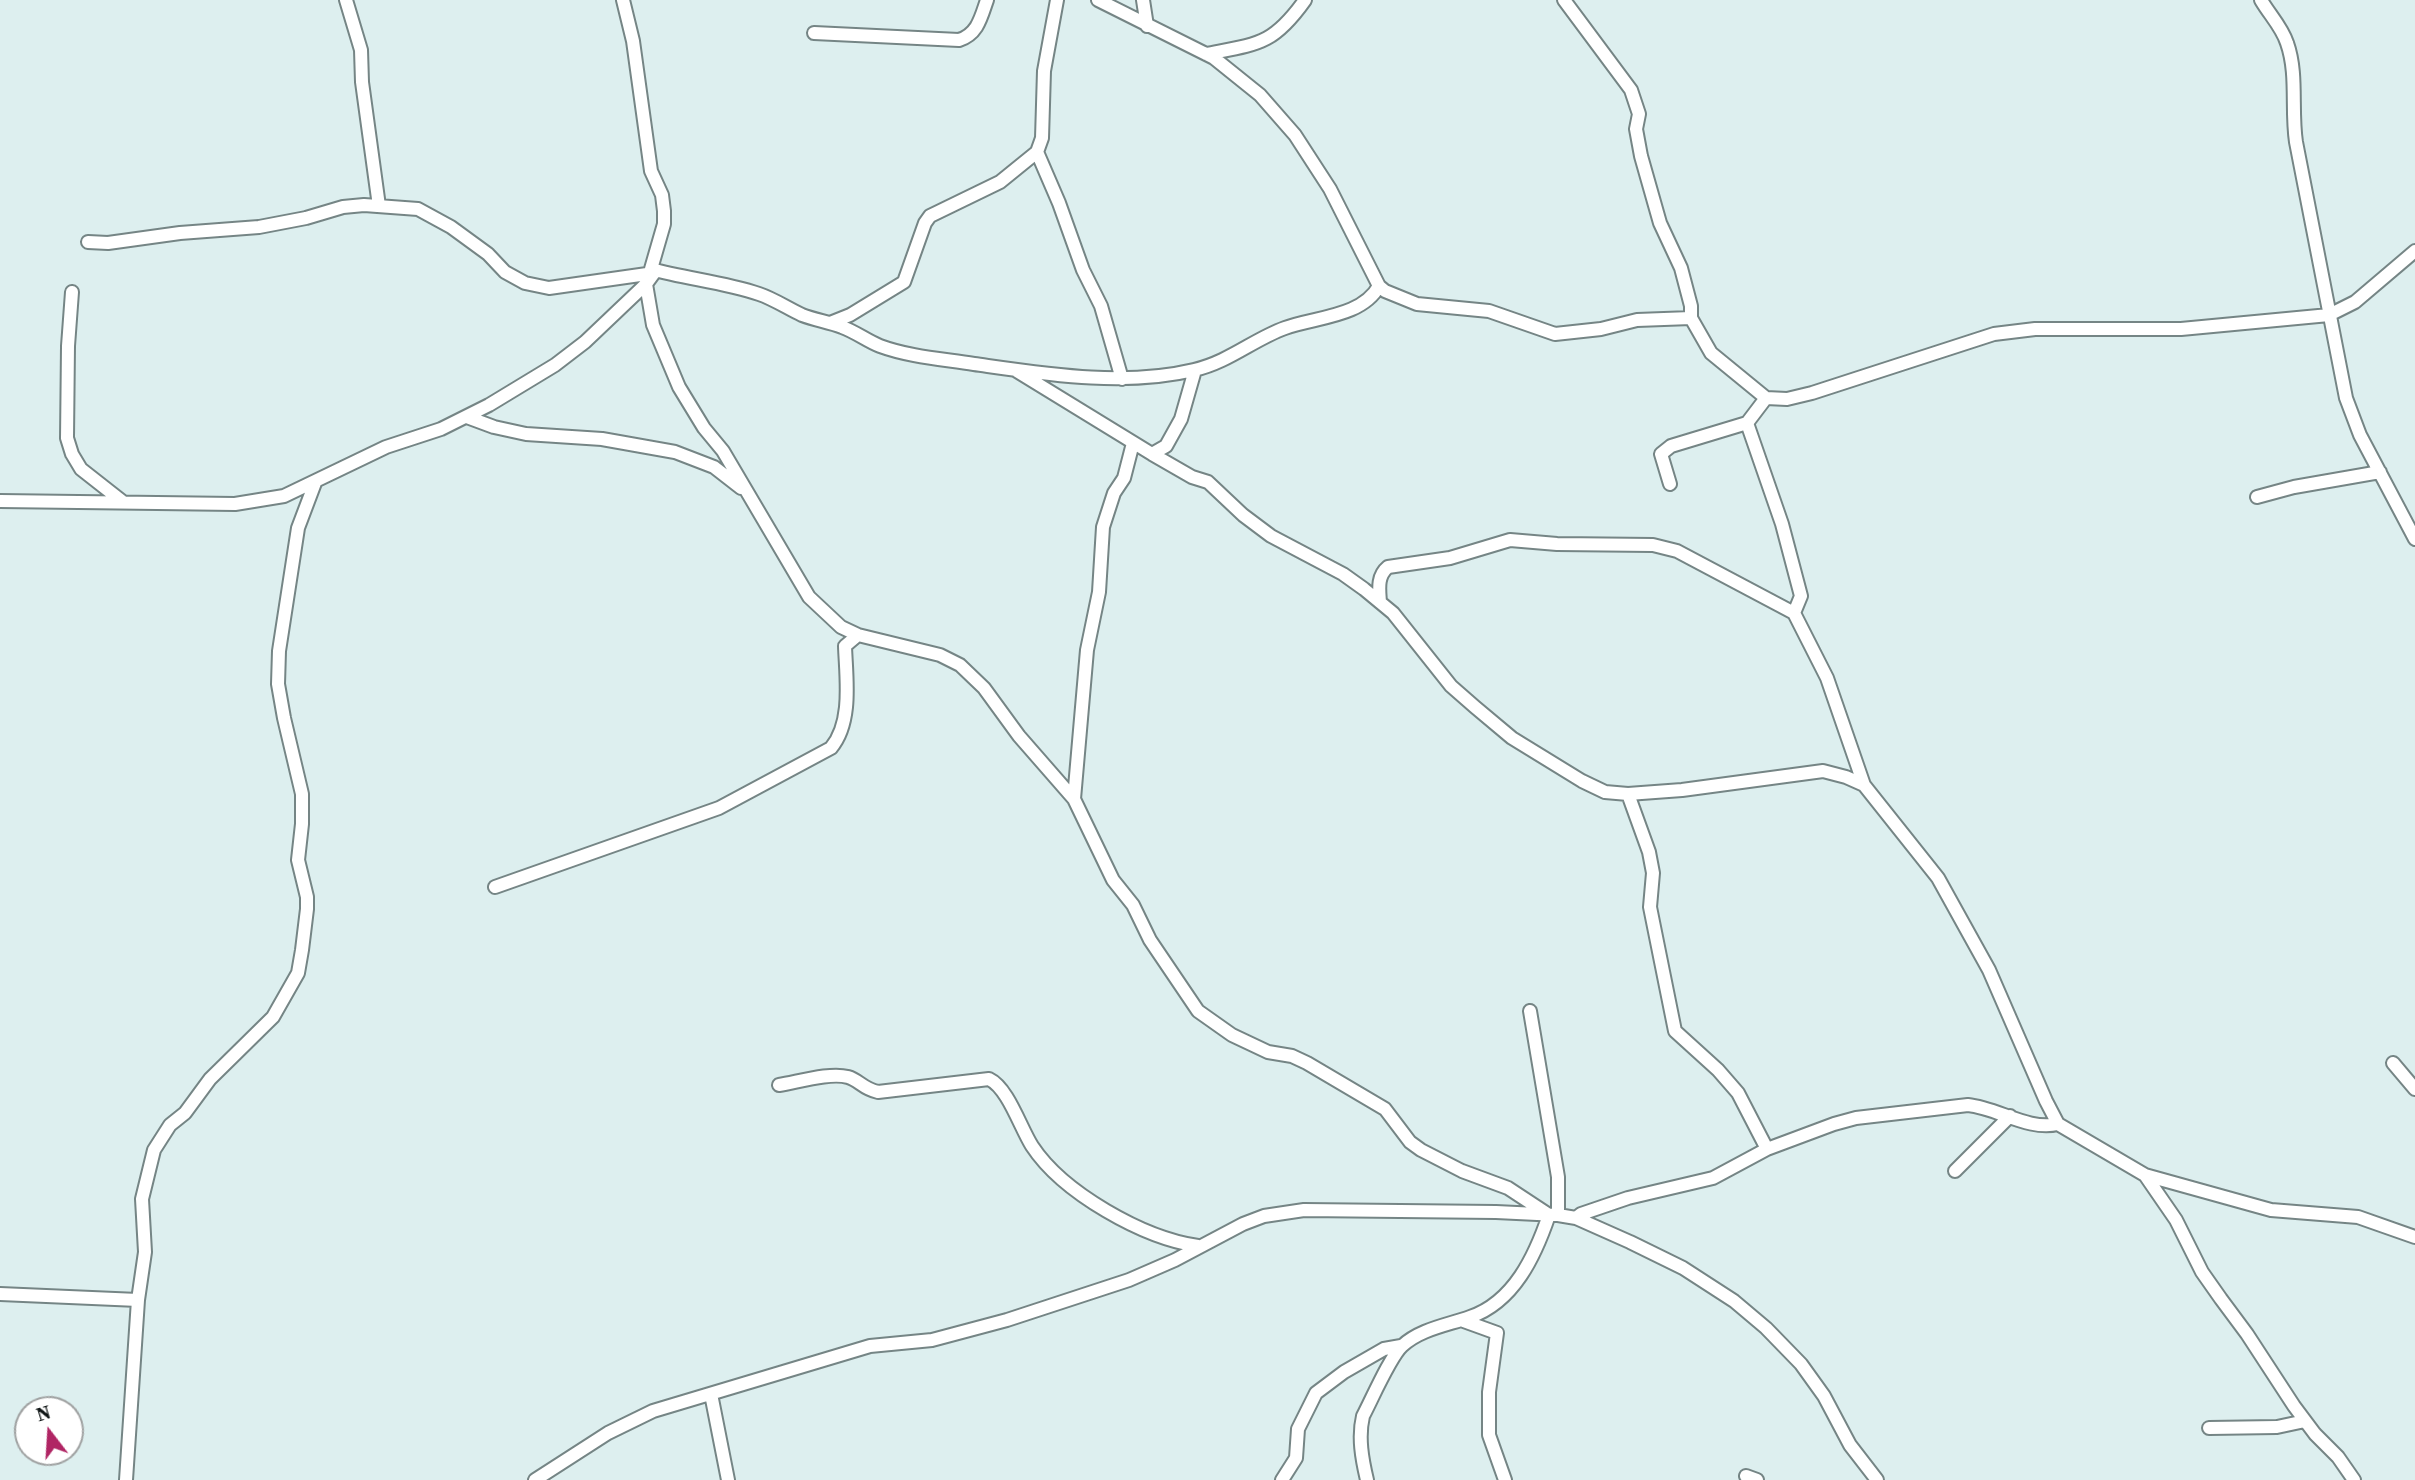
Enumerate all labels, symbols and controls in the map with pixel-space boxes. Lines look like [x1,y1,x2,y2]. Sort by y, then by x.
north arrow [14,1396,84,1466]
text: N [33,1398,54,1427]

